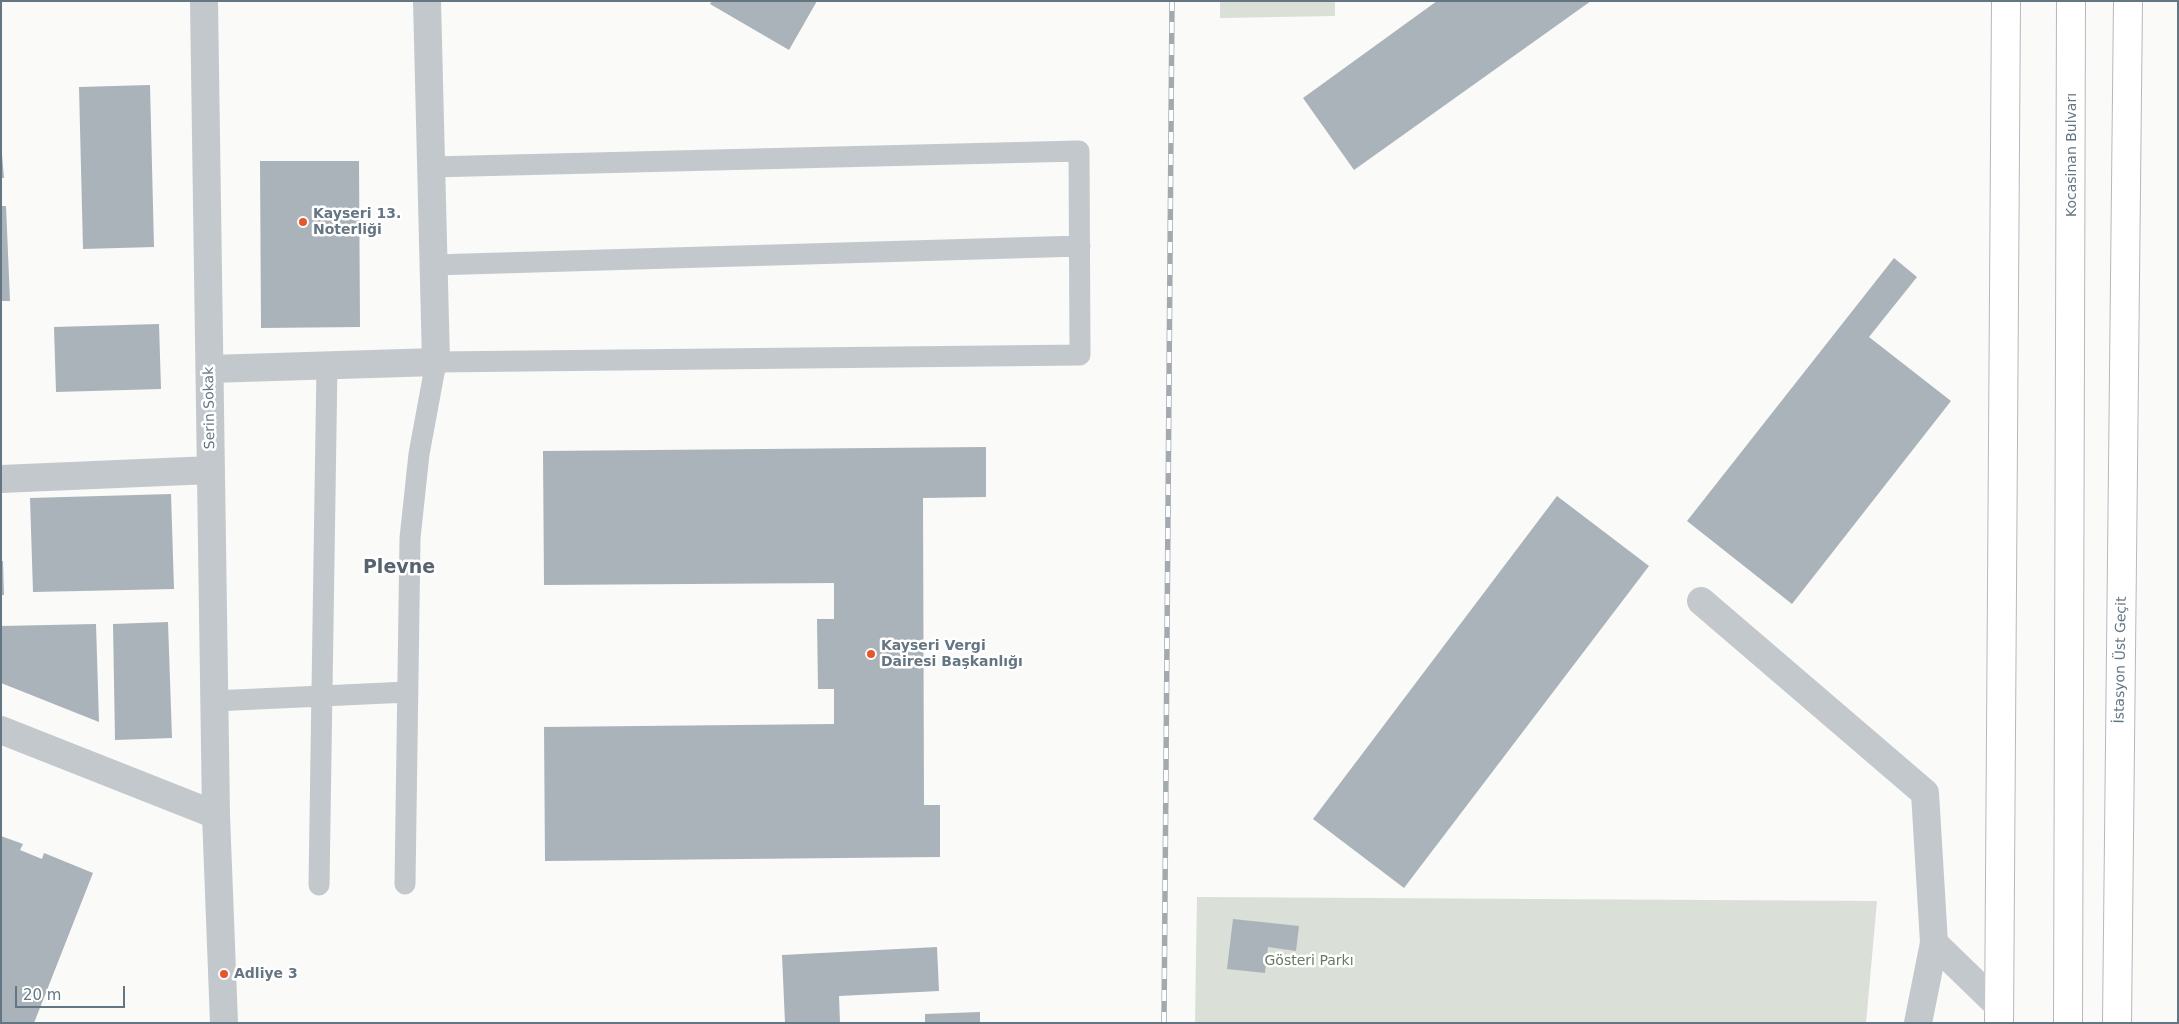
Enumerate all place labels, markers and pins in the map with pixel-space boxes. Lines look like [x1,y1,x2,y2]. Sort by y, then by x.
place label: Kayseri 13. Noterliği [313,206,401,238]
marker: Kayseri 13. Noterliği [297,216,309,228]
place label: Kayseri Vergi Dairesi Başkanlığı [881,638,1023,670]
marker: Kayseri Vergi Dairesi Başkanlığı [865,648,877,660]
place label: Adliye 3 [234,966,298,982]
marker: Adliye 3 [218,968,230,980]

